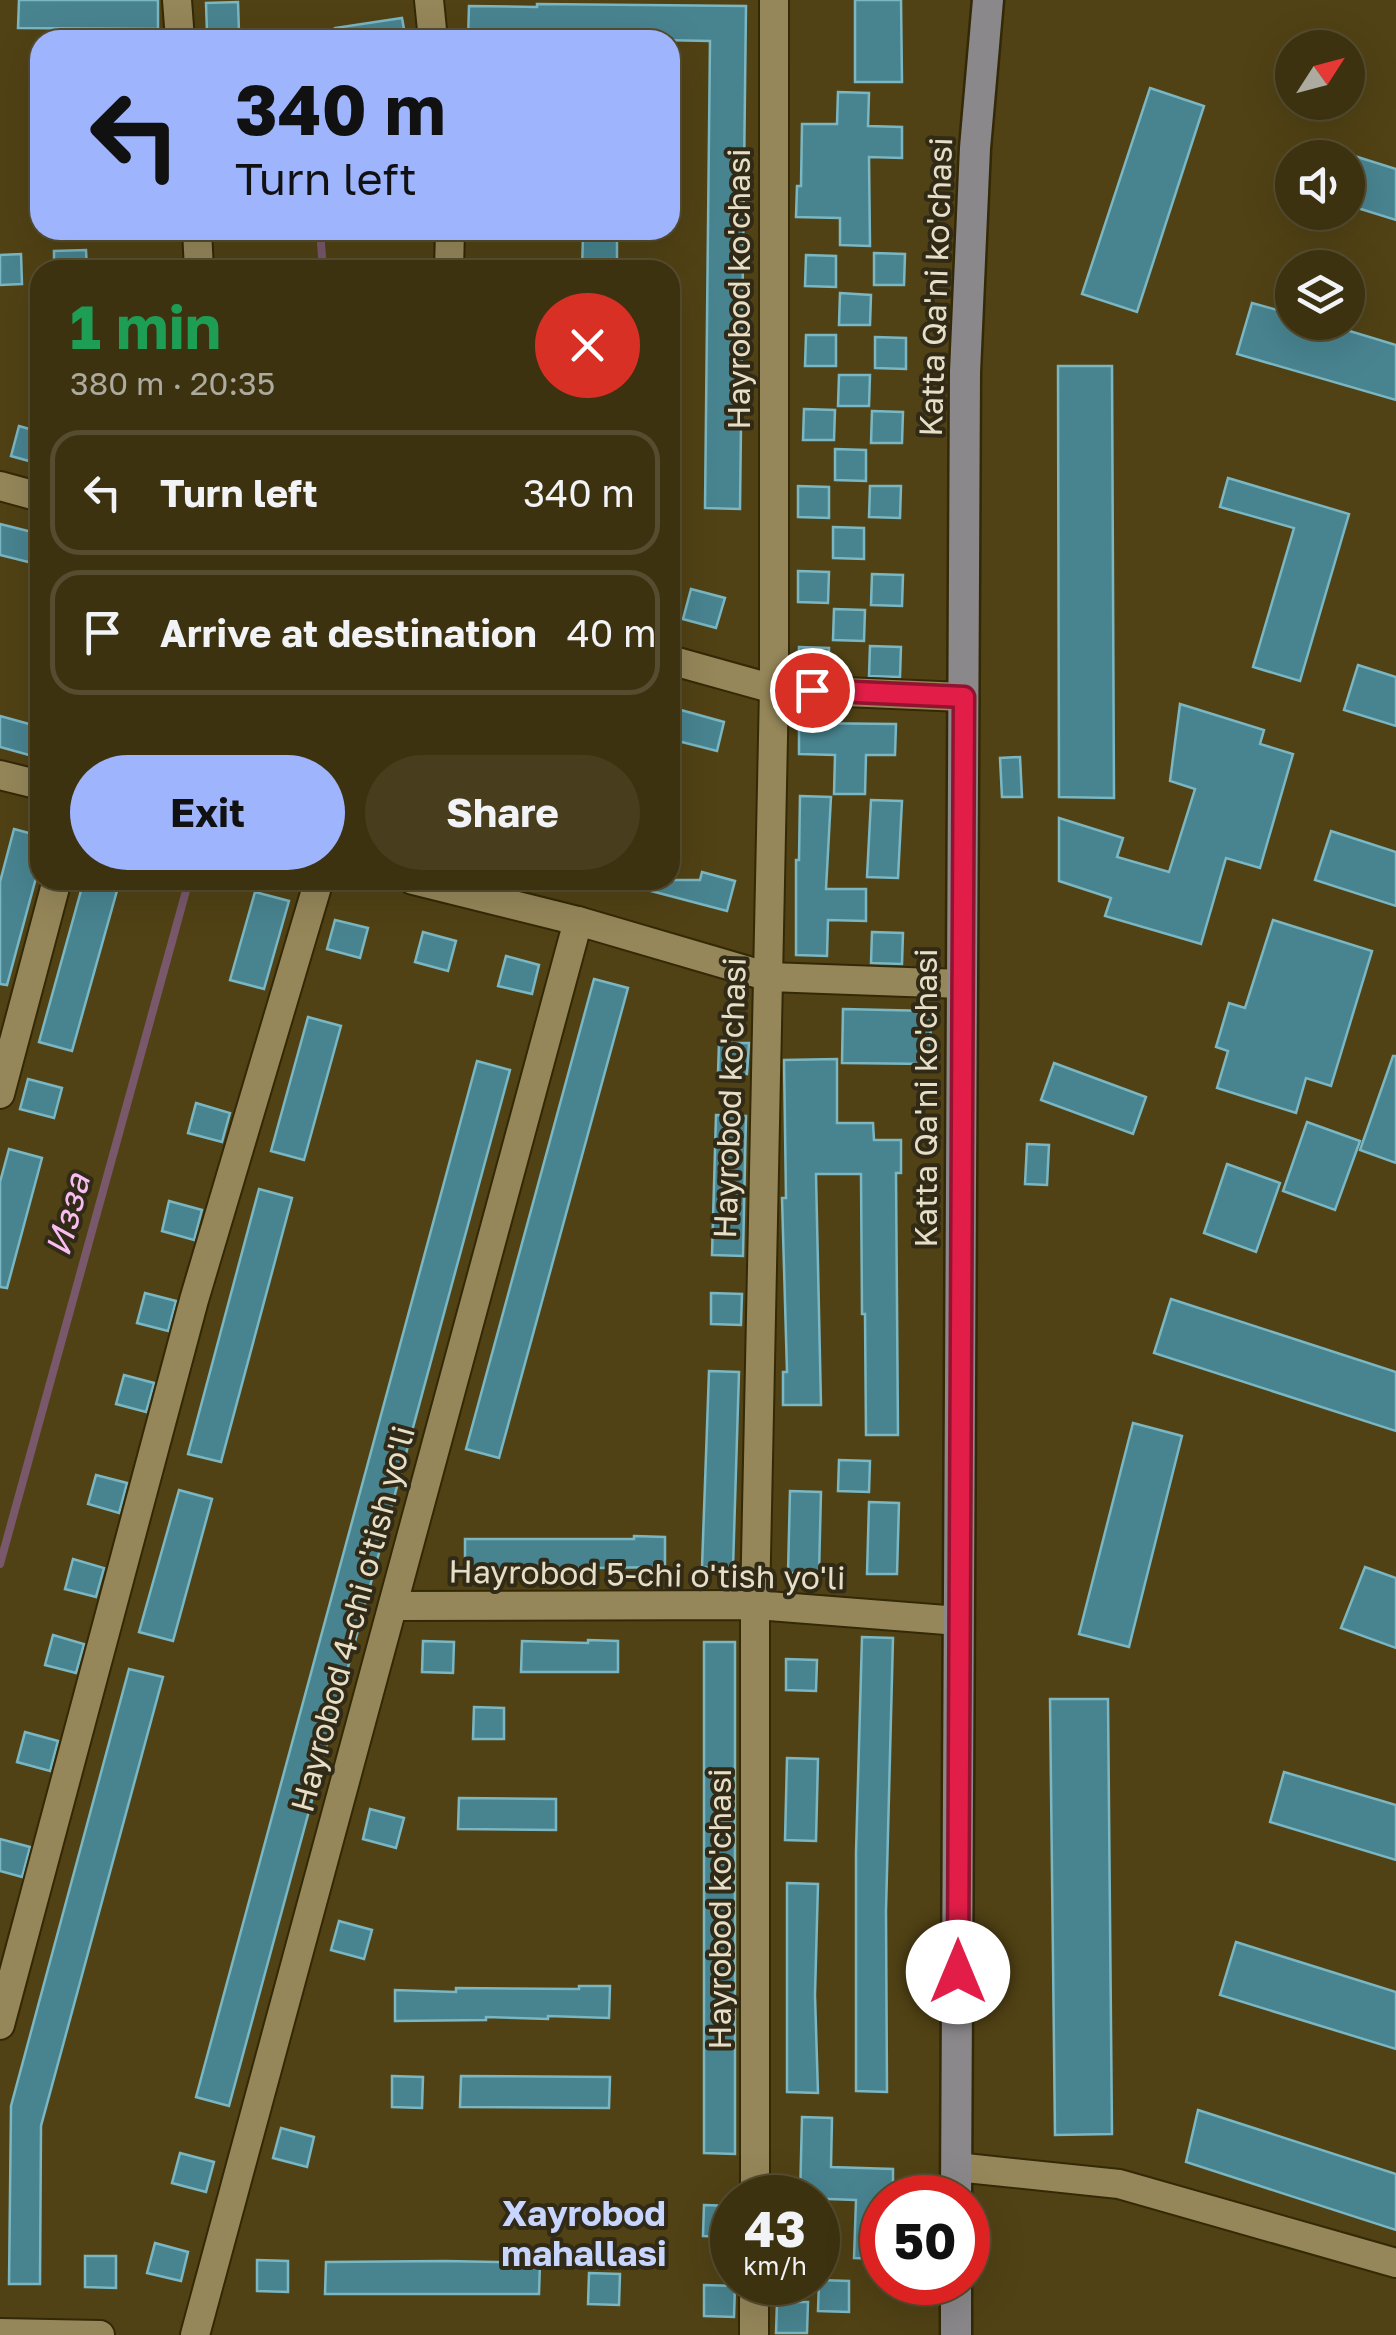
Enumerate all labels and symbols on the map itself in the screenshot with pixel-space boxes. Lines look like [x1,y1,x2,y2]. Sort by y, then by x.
north arrow [1275,30,1365,120]
street label: Katta Qa'ni ko'chasi [911,137,959,437]
street label: Hayrobod ko'chasi [719,148,757,430]
pin [770,648,855,733]
street label: Katta Qa'ni ko'chasi [906,948,944,1248]
street label: Hayrobod ko'chasi [705,957,753,1239]
water label: Изза [36,1168,98,1260]
street label: Hayrobod 4-chi o'tish yo'li [282,1422,422,1816]
street label: Hayrobod 5-chi o'tish yo'li [448,1552,846,1596]
street label: Hayrobod ko'chasi [700,1768,738,2050]
position arrow [906,1920,1010,2024]
speed limit sign: 50 [860,2175,990,2305]
district label: Xayrobod mahallasi [501,2192,667,2274]

